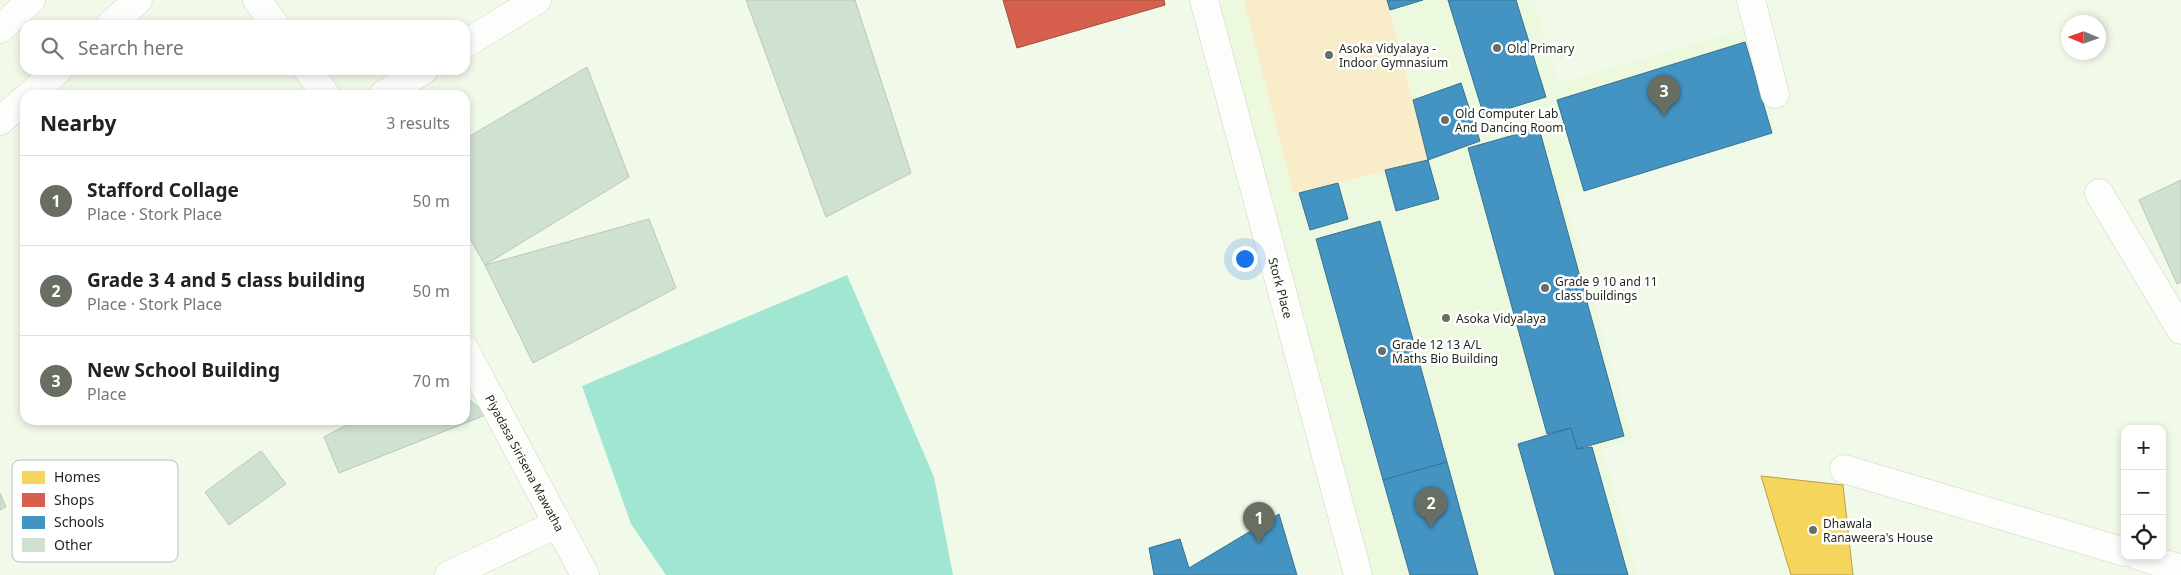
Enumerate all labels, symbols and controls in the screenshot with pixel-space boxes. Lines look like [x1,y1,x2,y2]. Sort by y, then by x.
north arrow [2061,15,2106,60]
search box [20,20,470,75]
icon: search [38,34,66,62]
text: Search here [78,35,184,61]
place label: Asoka Vidyalaya - Indoor Gymnasium [1339,40,1448,71]
place label: Old Primary [1507,40,1575,57]
marker: Old Primary [1491,42,1503,54]
marker: Asoka Vidyalaya - Indoor Gymnasium [1323,49,1335,61]
pin: 3 [1648,75,1680,116]
place label: Old Computer Lab And Dancing Room [1455,105,1563,136]
text: Nearby [40,109,116,137]
text: 3 results [386,112,450,134]
marker: Old Computer Lab And Dancing Room [1439,114,1451,126]
text: Stafford Collage [87,177,239,203]
text: 1 [51,190,61,212]
text: 50 m [413,190,450,212]
text: Place · Stork Place [87,203,222,225]
your location [1232,246,1258,272]
street label: Stork Place [1265,256,1297,320]
text: Grade 3 4 and 5 class building [87,267,365,293]
place label: Grade 9 10 and 11 class buildings [1555,273,1658,304]
text: 2 [51,280,61,302]
text: 50 m [413,280,450,302]
marker: Grade 9 10 and 11 class buildings [1539,282,1551,294]
text: Place · Stork Place [87,293,222,315]
place label: Asoka Vidyalaya [1456,310,1546,327]
marker: Asoka Vidyalaya [1440,312,1452,324]
place label: Grade 12 13 A/L Maths Bio Building [1392,336,1498,367]
marker: Grade 12 13 A/L Maths Bio Building [1376,345,1388,357]
text: New School Building [87,357,280,383]
text: 3 [51,370,61,392]
text: 70 m [413,370,450,392]
text: Place [87,383,127,405]
street label: Piyadasa Sirisena Mawatha [482,392,569,534]
map controls [2121,425,2166,560]
button: + [2121,425,2166,470]
legend [12,460,178,562]
text: Homes [54,467,101,486]
button: − [2121,470,2166,515]
pin: 2 [1415,487,1447,528]
text: Shops [54,490,94,509]
pin: 1 [1243,502,1275,543]
text: Schools [54,512,105,531]
place label: Dhawala Ranaweera's House [1823,515,1933,546]
button: locate [2121,515,2166,560]
marker: Dhawala Ranaweera's House [1807,524,1819,536]
text: Other [54,535,93,554]

